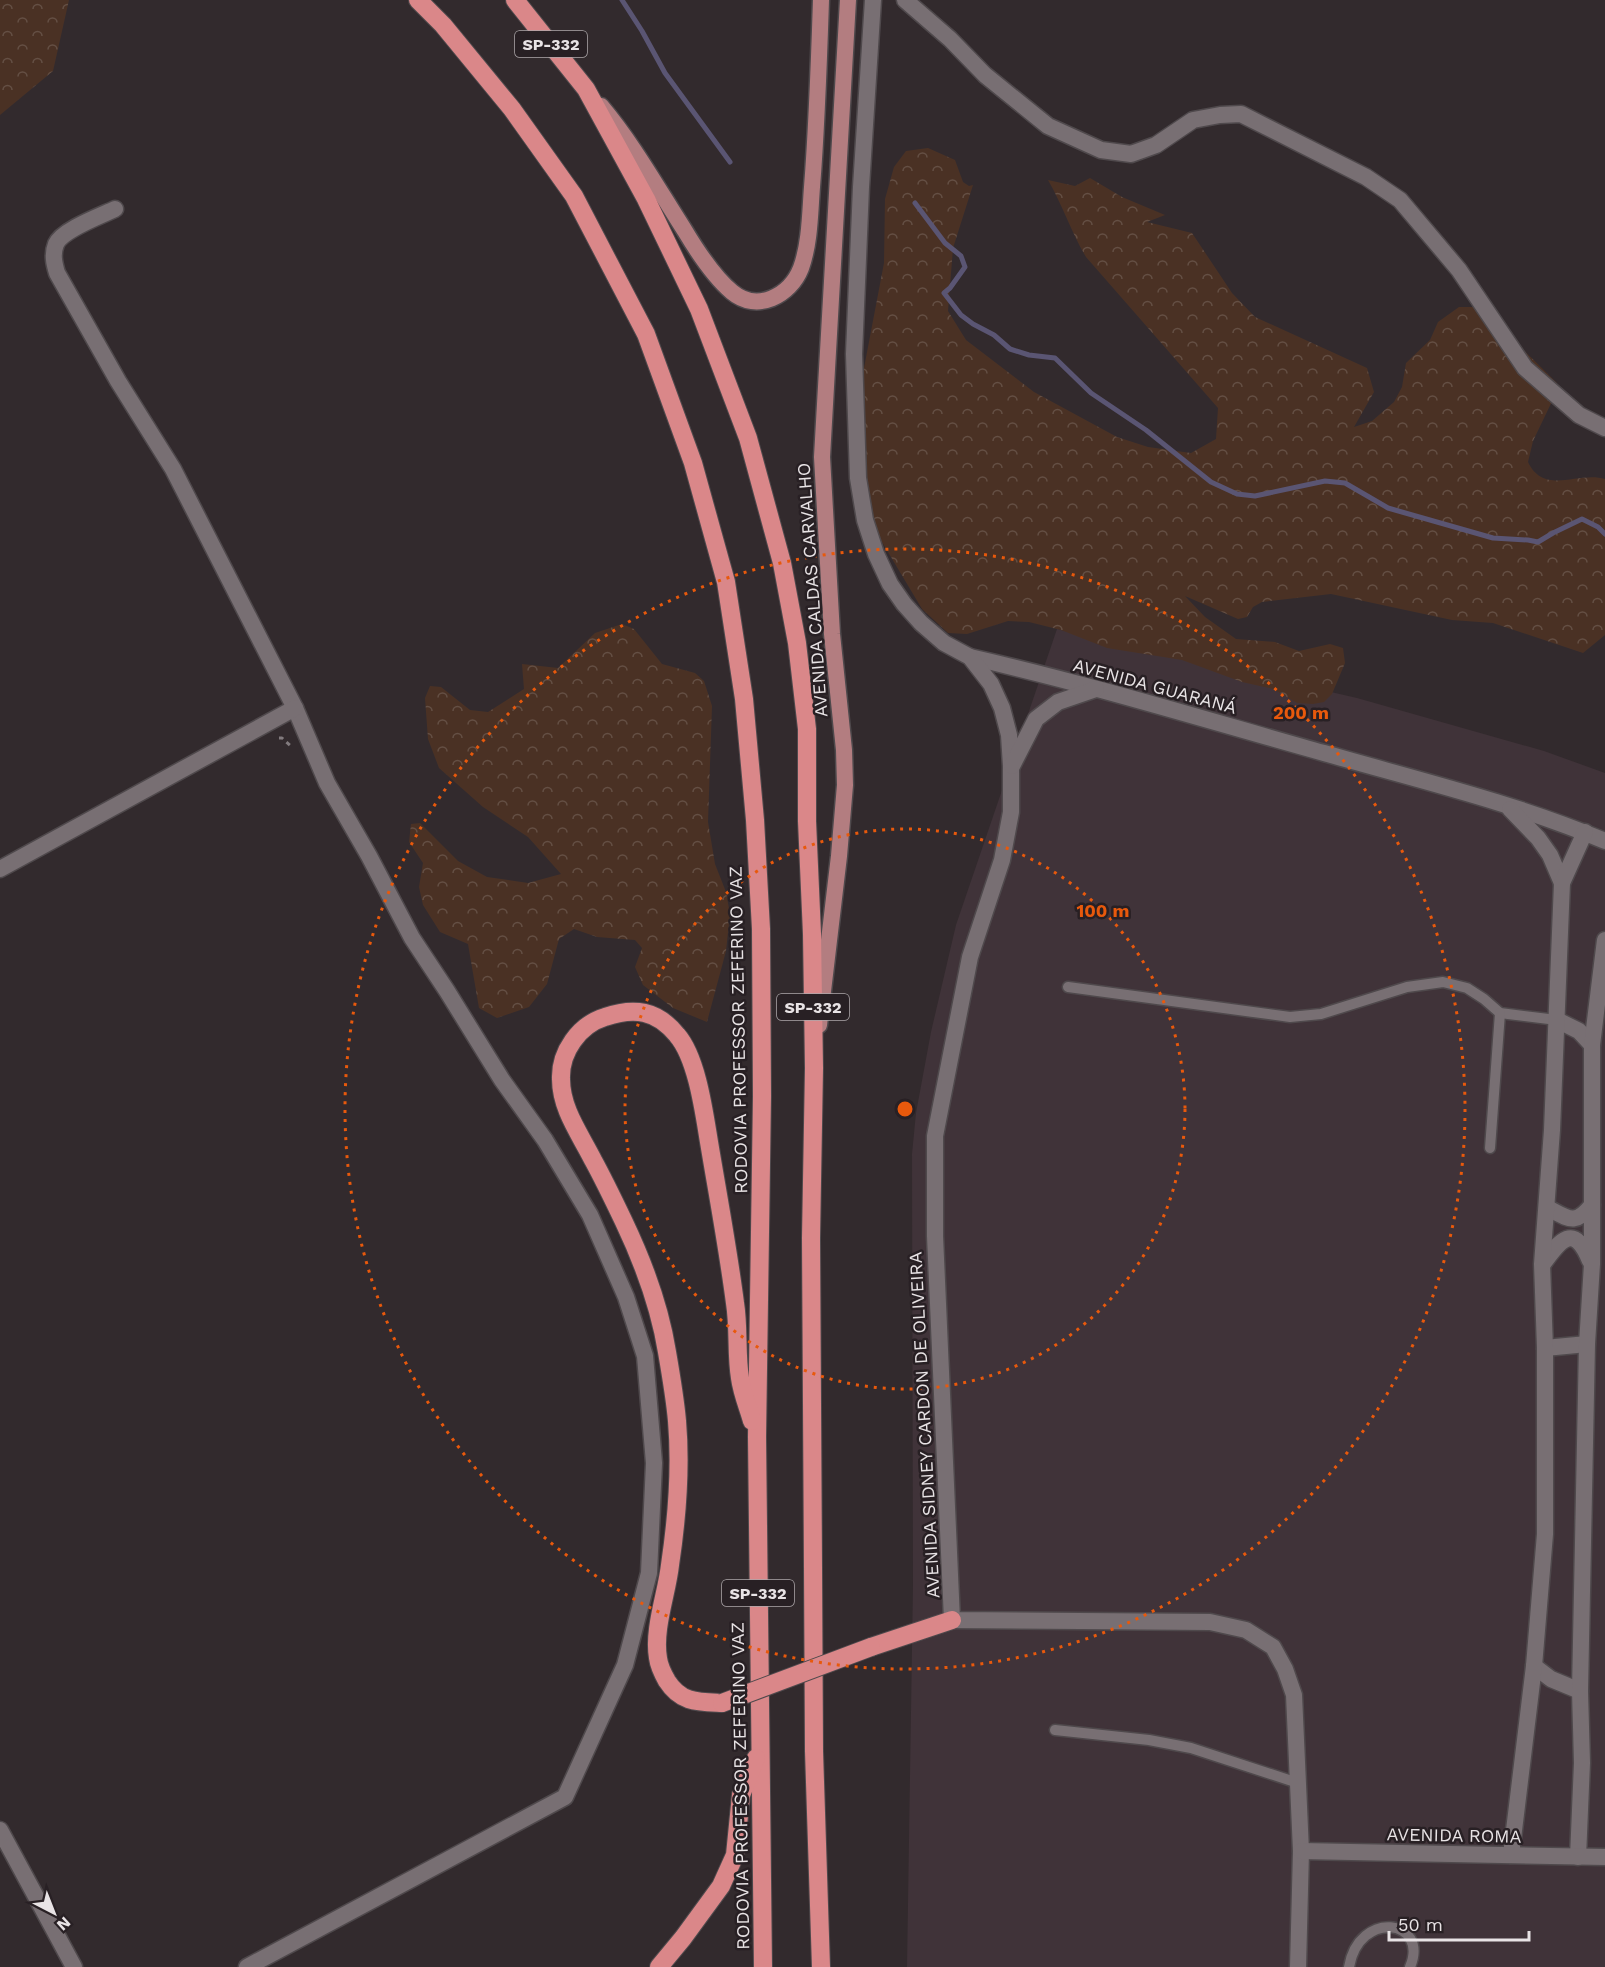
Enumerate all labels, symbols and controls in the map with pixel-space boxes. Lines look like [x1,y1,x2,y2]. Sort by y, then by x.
road number: SP-332 [515,31,587,57]
street label: AVENIDA CALDAS CARVALHO [793,462,831,718]
street label: AVENIDA GUARANÁ [1071,654,1239,718]
text: 200 m [1273,702,1329,723]
street label: RODOVIA PROFESSOR ZEFERINO VAZ [725,866,751,1194]
text: 100 m [1076,900,1130,921]
road number: SP-332 [777,994,849,1020]
centre of rings [895,1099,915,1119]
street label: AVENIDA SIDNEY CARDON DE OLIVEIRA [904,1251,944,1599]
road number: SP-332 [722,1580,794,1606]
street label: RODOVIA PROFESSOR ZEFERINO VAZ [727,1622,753,1950]
street label: AVENIDA ROMA [1386,1823,1522,1847]
north arrow [24,1883,84,1943]
scale bar [1389,1904,1528,1942]
text: N [53,1913,74,1935]
text: 50 m [1398,1914,1443,1935]

